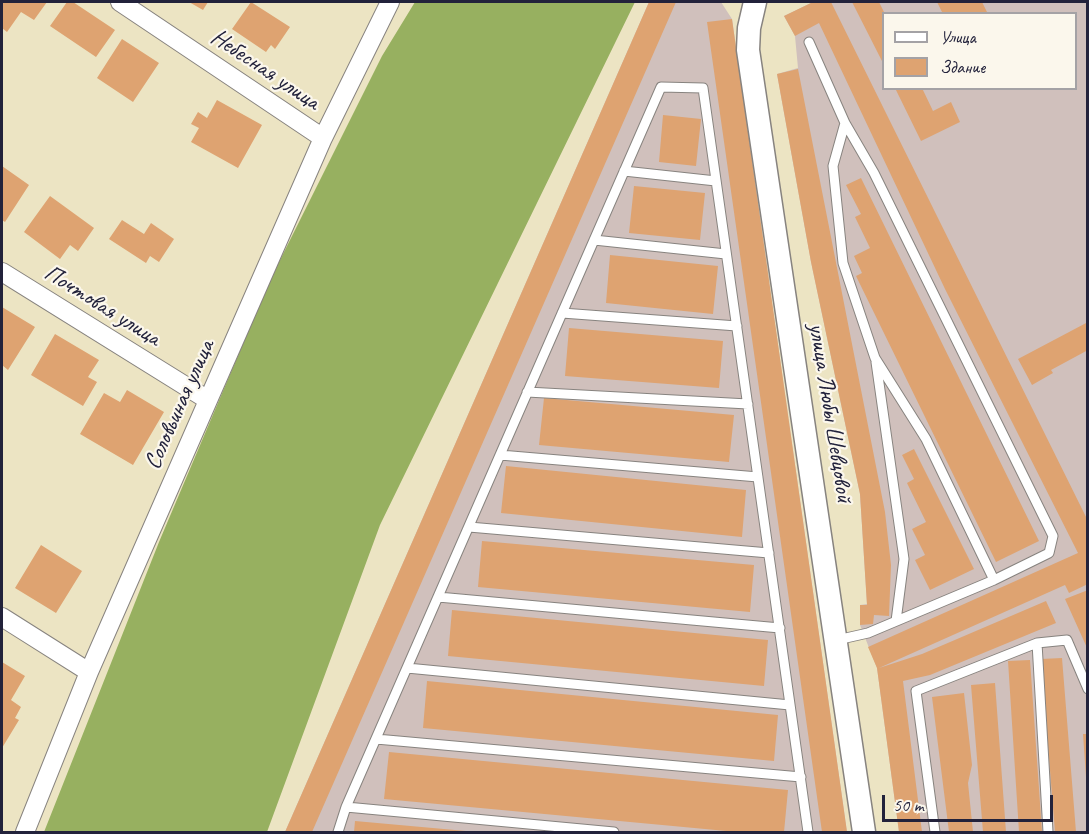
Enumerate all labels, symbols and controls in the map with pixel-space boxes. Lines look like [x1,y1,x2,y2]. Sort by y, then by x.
legend [882,12,1077,90]
street label: Небесная улица [205,23,325,117]
text: Улица [940,26,976,48]
text: Здание [940,56,985,78]
street label: Почтовая улица [38,259,166,353]
street label: улица Любы Шевцовой [802,321,858,505]
street label: Соловьиная улица [139,336,221,474]
scale bar [885,783,1056,821]
text: 50 m [893,794,924,816]

